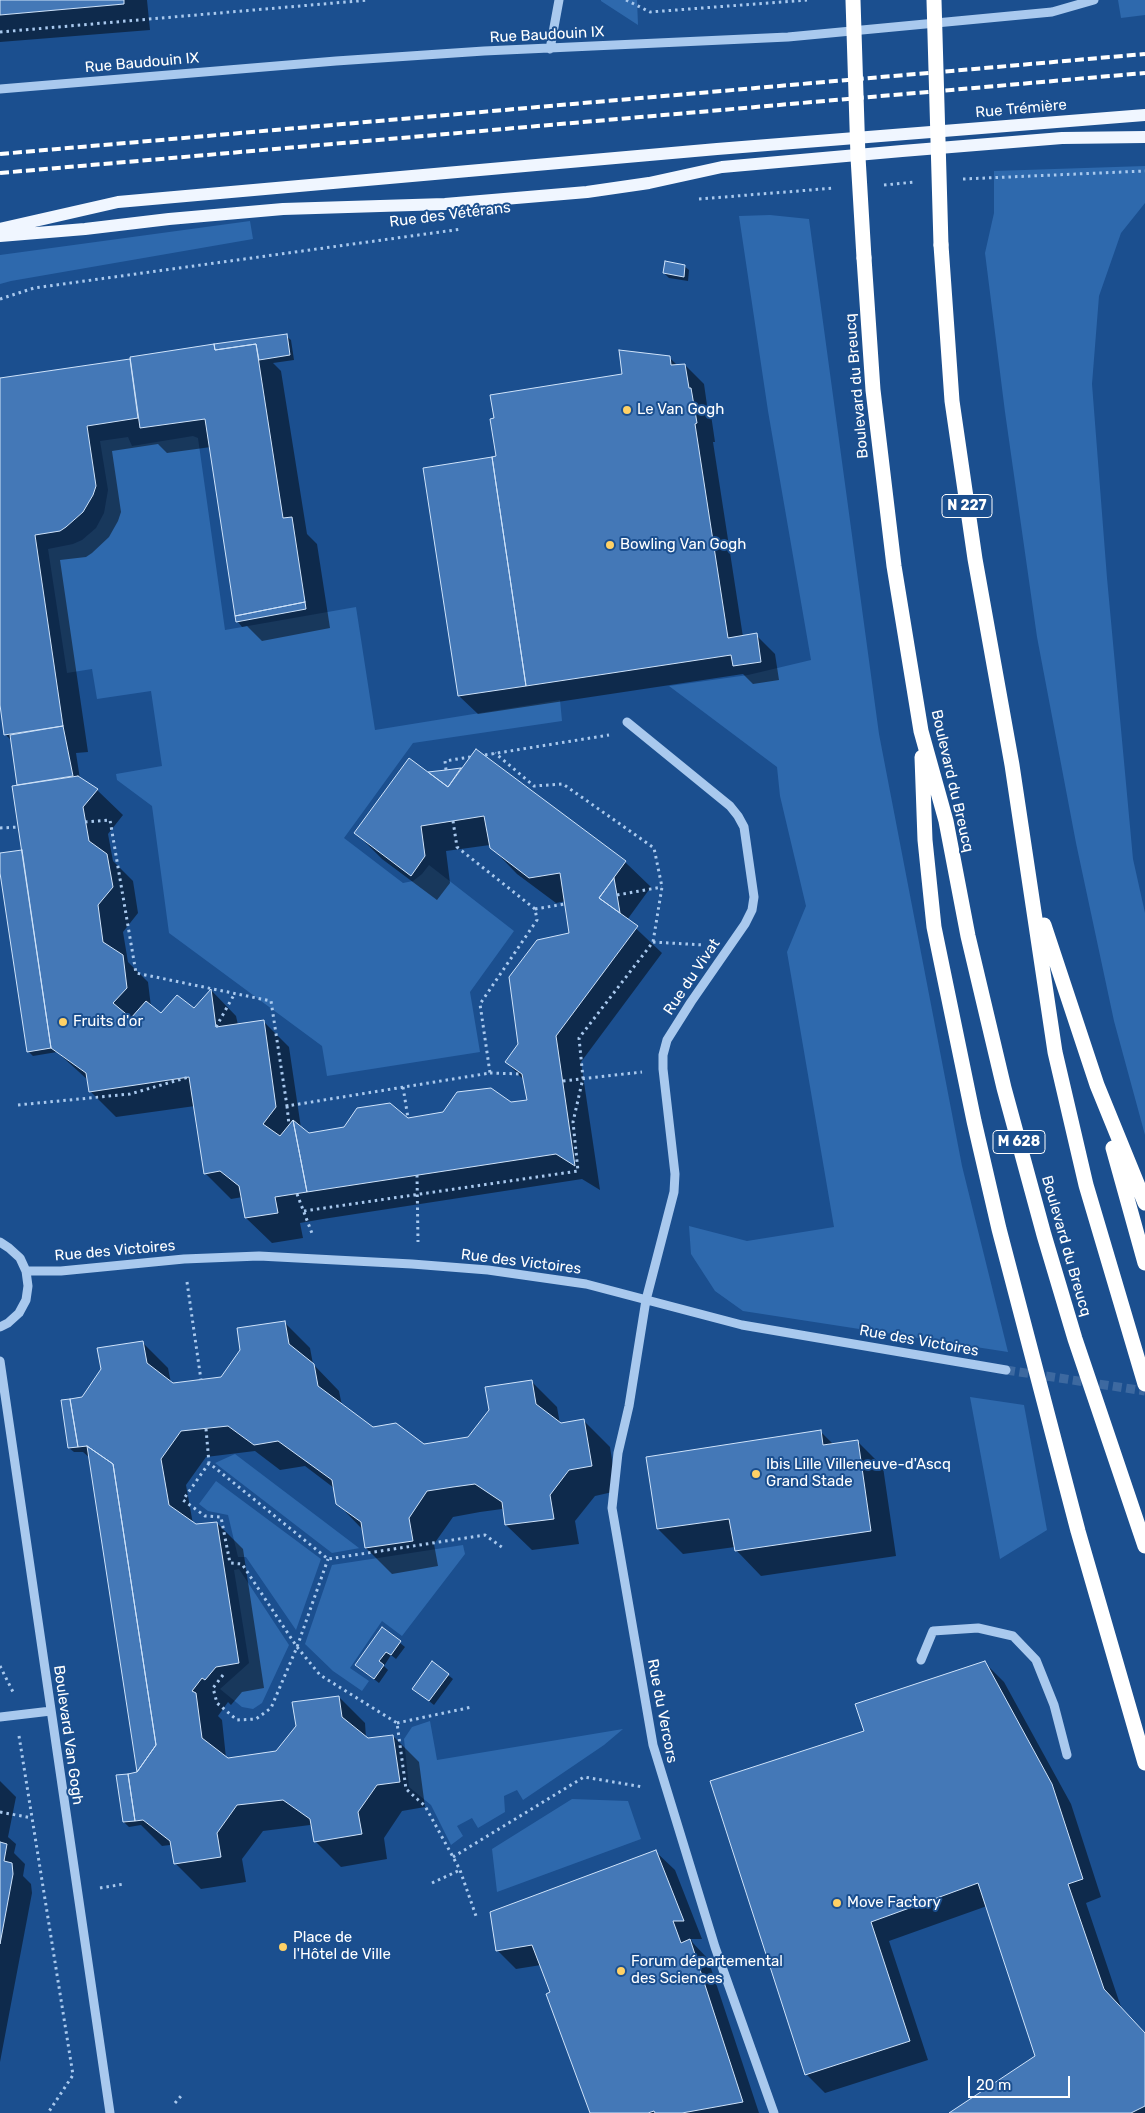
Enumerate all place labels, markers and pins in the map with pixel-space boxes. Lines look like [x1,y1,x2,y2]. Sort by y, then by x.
place label: Le Van Gogh [637,401,724,419]
marker: Le Van Gogh [621,404,633,416]
place label: Bowling Van Gogh [620,536,746,554]
marker: Bowling Van Gogh [604,539,616,551]
place label: Fruits d'or [73,1013,143,1031]
marker: Fruits d'or [57,1016,69,1028]
place label: Ibis Lille Villeneuve-d'Ascq Grand Stade [766,1456,951,1491]
marker: Ibis Lille Villeneuve-d'Ascq Grand Stade [750,1468,762,1480]
place label: Move Factory [847,1894,941,1912]
marker: Move Factory [831,1897,843,1909]
place label: Place de l'Hôtel de Ville [293,1929,391,1964]
marker: Place de l'Hôtel de Ville [277,1941,289,1953]
place label: Forum départemental des Sciences [631,1953,783,1988]
marker: Forum départemental des Sciences [615,1965,627,1977]

